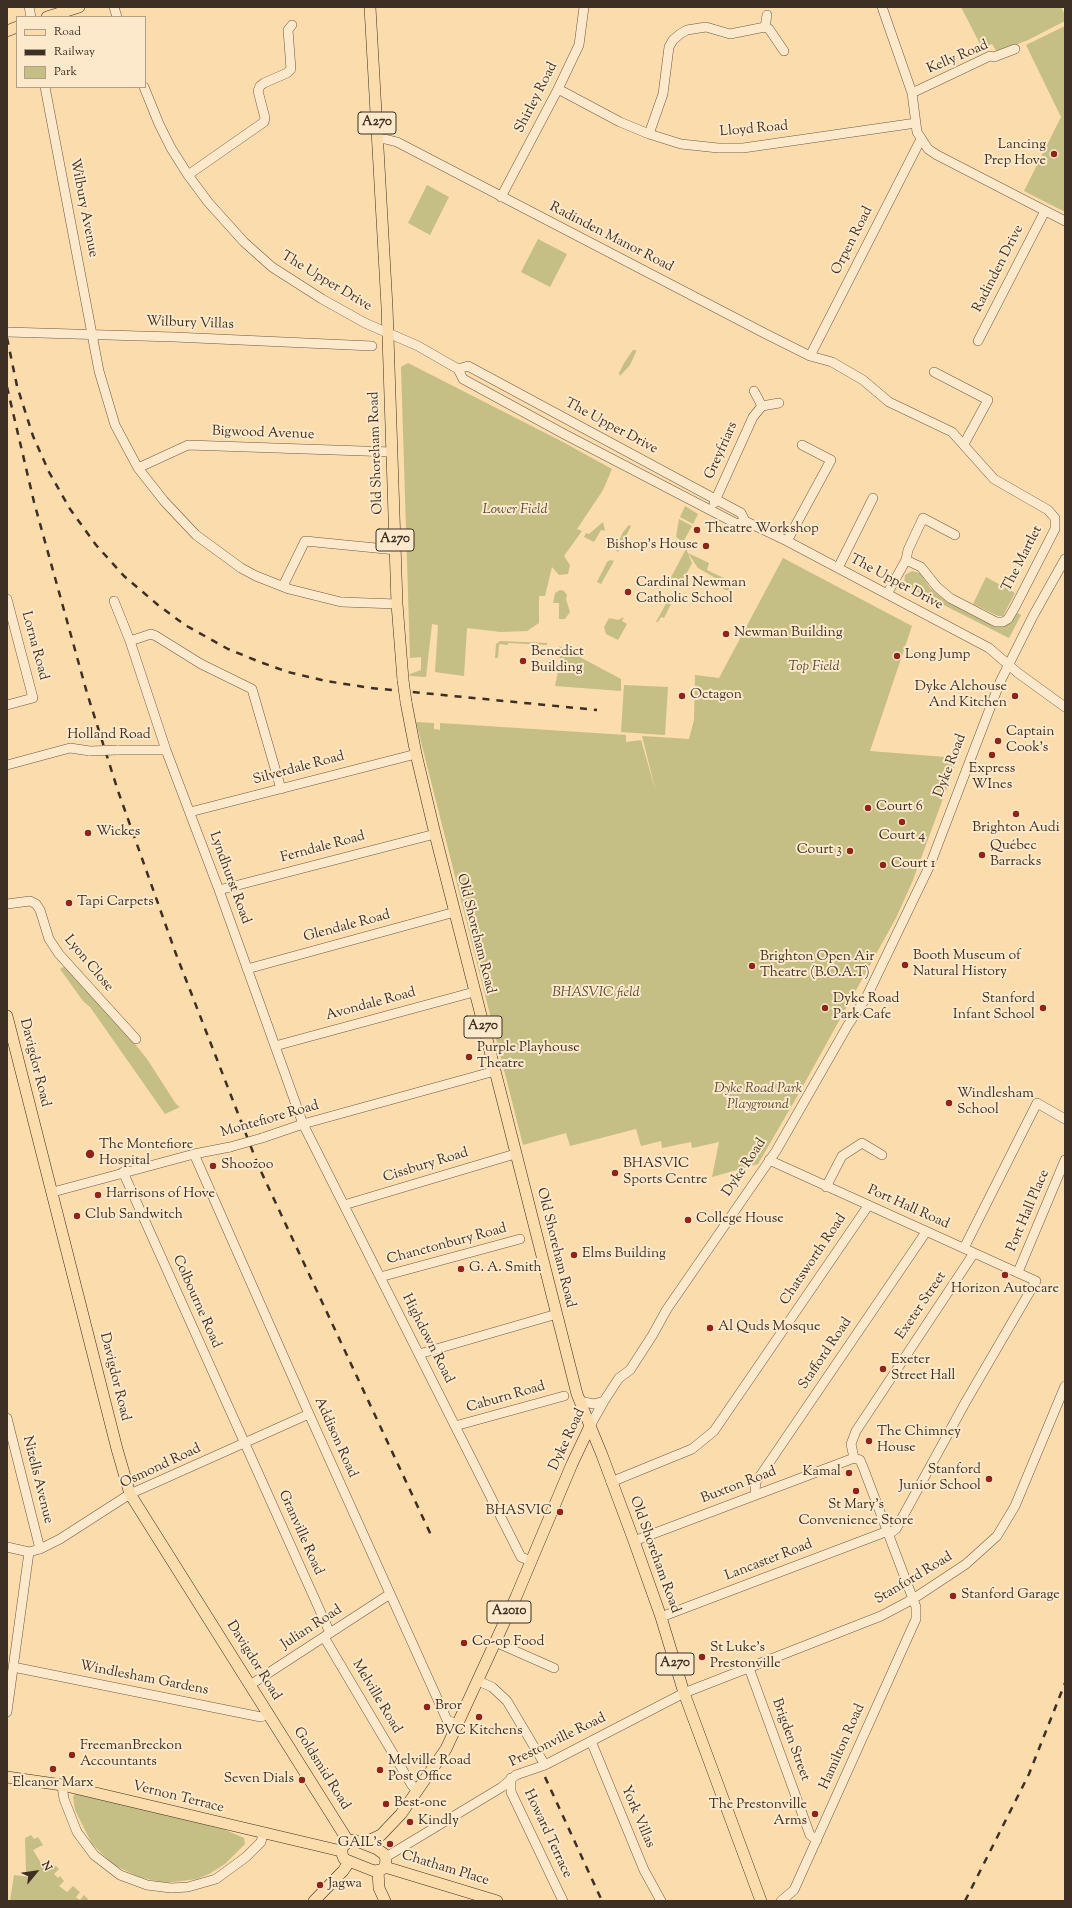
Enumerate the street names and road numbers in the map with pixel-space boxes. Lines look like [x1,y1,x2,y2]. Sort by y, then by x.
street label: Kelly Road [925,38,991,78]
street label: Shirley Road [512,60,562,136]
road number: A270 [358,112,396,134]
street label: Lloyd Road [719,119,789,141]
street label: Wilbury Avenue [65,157,101,259]
street label: Radinden Manor Road [546,199,676,277]
street label: Orpen Road [829,204,877,278]
street label: Radinden Drive [970,223,1028,315]
street label: The Upper Drive [278,248,374,316]
street label: Wilbury Villas [146,314,234,334]
street label: Old Shoreham Road [366,391,388,515]
street label: The Upper Drive [562,395,660,459]
street label: Greyfriars [702,420,742,482]
street label: Bigwood Avenue [211,424,315,444]
street label: The Martlet [999,523,1047,595]
road number: A270 [376,529,414,551]
street label: The Upper Drive [847,551,945,615]
street label: Lorna Road [17,610,51,682]
street label: Holland Road [67,728,151,744]
street label: Dyke Road [931,732,971,800]
street label: Silverdale Road [251,749,347,789]
street label: Lyndhurst Road [204,829,254,927]
street label: Ferndale Road [279,829,367,867]
street label: Old Shoreham Road [452,872,498,996]
street label: Glendale Road [302,907,392,947]
street label: Lyon Close [60,932,116,996]
street label: Avondale Road [324,985,418,1025]
road number: A270 [464,1016,502,1038]
street label: Davigdor Road [15,1017,53,1109]
street label: Montefiore Road [219,1098,321,1142]
street label: Dyke Road [719,1136,771,1200]
street label: Cissbury Road [381,1145,471,1187]
street label: Port Hall Place [1004,1168,1054,1254]
street label: Port Hall Road [864,1182,952,1234]
street label: Old Shoreham Road [532,1186,578,1310]
street label: Chatsworth Road [777,1211,851,1309]
street label: Chanctonbury Road [385,1221,509,1269]
street label: Colbourne Road [168,1253,224,1351]
street label: Exeter Street [893,1269,951,1343]
street label: Highdown Road [397,1291,457,1387]
street label: Stafford Road [796,1315,856,1393]
street label: Davigdor Road [95,1331,133,1423]
street label: Caburn Road [465,1379,547,1417]
street label: Addison Road [310,1395,360,1481]
street label: Dyke Road [546,1406,590,1474]
street label: Nizells Avenue [18,1434,56,1526]
street label: Osmond Road [118,1441,204,1493]
street label: Buxton Road [699,1464,779,1508]
street label: Granville Road [274,1488,326,1578]
street label: Old Shoreham Road [625,1494,683,1616]
street label: Lancaster Road [723,1537,815,1585]
street label: Stanford Road [872,1549,956,1609]
road number: A2010 [487,1601,531,1623]
street label: Julian Road [278,1602,346,1654]
street label: Davigdor Road [222,1618,284,1704]
road number: A270 [656,1653,694,1675]
street label: Melville Road [347,1657,405,1737]
street label: Windlesham Gardens [78,1658,210,1700]
street label: Brigden Street [767,1697,813,1783]
street label: Hamilton Road [817,1702,869,1792]
street label: Prestonville Road [507,1710,609,1772]
street label: Goldsmid Road [289,1725,353,1813]
street label: Vernon Terrace [131,1779,225,1817]
street label: York Villas [616,1783,658,1851]
street label: Howard Terrace [519,1787,575,1881]
street label: Chatham Place [399,1848,491,1890]

